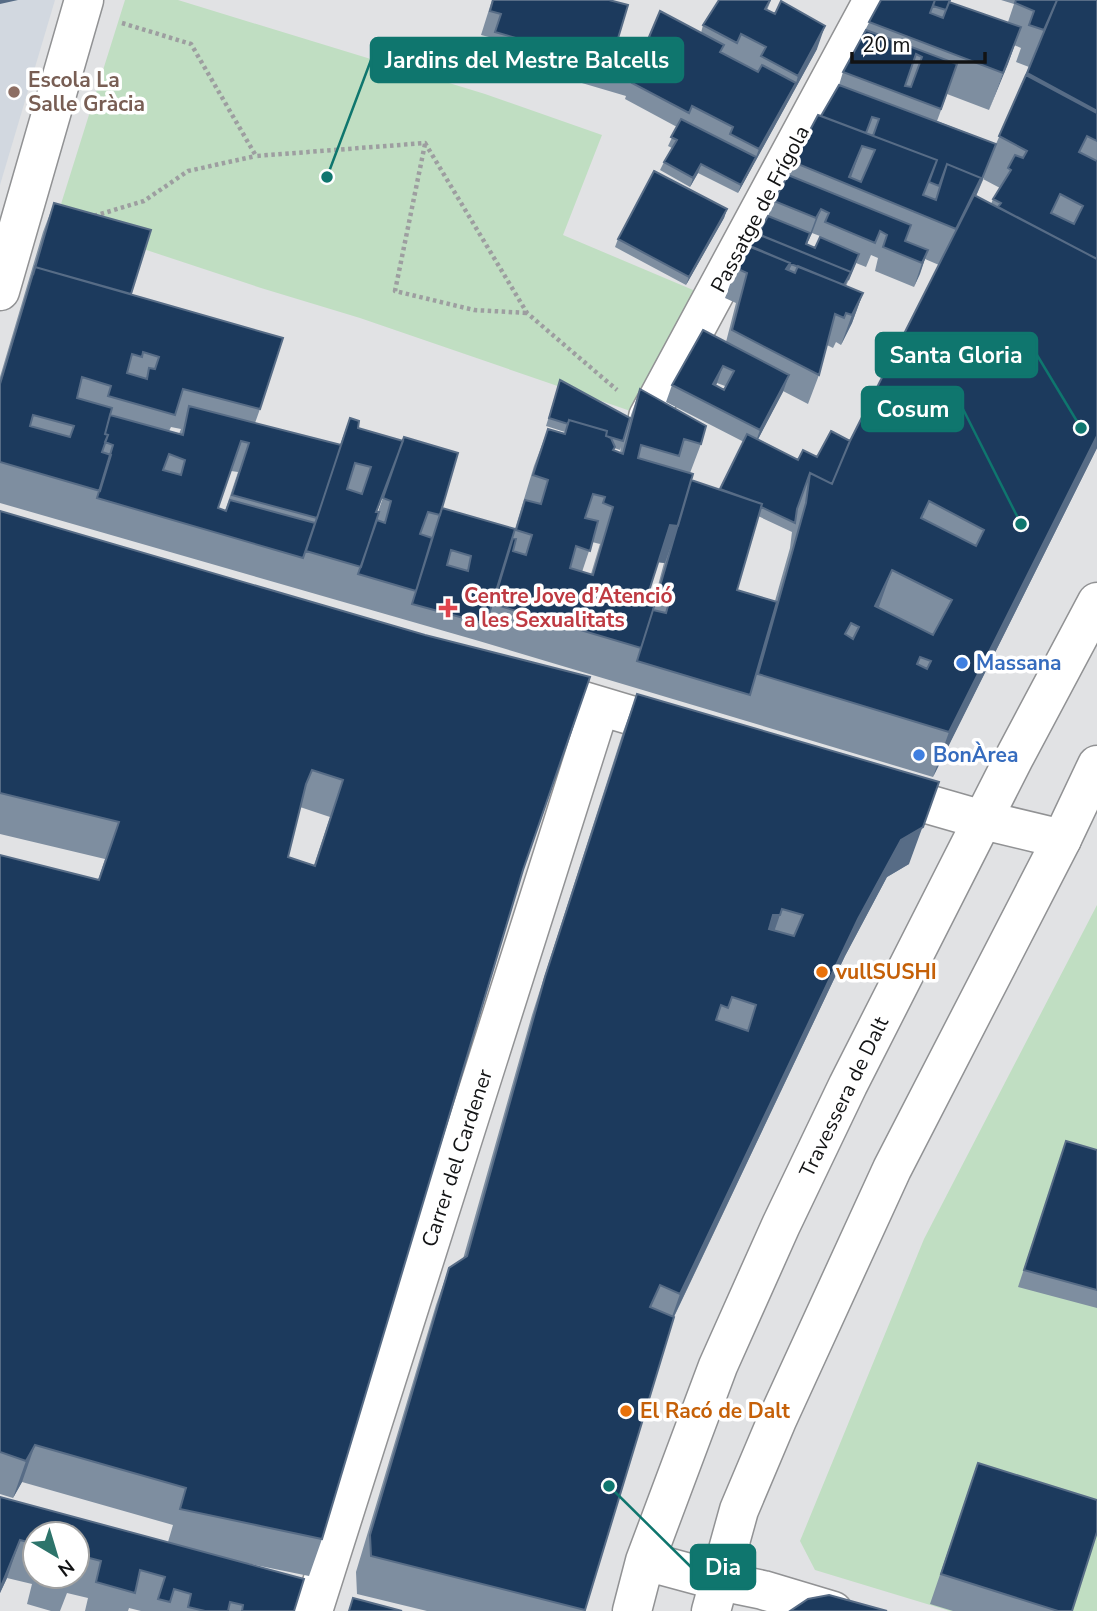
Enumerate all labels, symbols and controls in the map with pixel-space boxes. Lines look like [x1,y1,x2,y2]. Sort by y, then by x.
scale bar [852,21,985,65]
text: 20 m [862,31,911,59]
callout: Jardins del Mestre Balcells [371,38,683,82]
text: Jardins del Mestre Balcells [384,45,669,76]
place label: Escola La Salle Gràcia [28,66,145,118]
marker: Escola La Salle Gràcia [6,84,22,100]
street label: Passatge de Frígola [704,121,816,297]
callout: Santa Gloria [876,333,1037,377]
text: Santa Gloria [889,340,1023,371]
callout: Cosum [862,387,963,431]
text: Cosum [877,394,949,425]
place label: Centre Jove d’Atenció a les Sexualitats [464,582,673,634]
marker: Centre Jove d’Atenció a les Sexualitats [438,598,458,618]
place label: Massana [976,649,1061,677]
marker: Massana [954,655,970,671]
place label: BonÀrea [933,741,1018,769]
marker: BonÀrea [911,747,927,763]
place label: vullSUSHI [835,958,937,986]
marker: vullSUSHI [814,964,830,980]
street label: Travessera de Dalt [793,1011,895,1182]
street label: Carrer del Cardener [415,1065,499,1250]
place label: El Racó de Dalt [640,1397,791,1425]
marker: El Racó de Dalt [618,1403,634,1419]
north arrow [21,1520,91,1590]
callout: Dia [691,1545,755,1589]
text: Dia [705,1552,741,1583]
text: N [52,1553,79,1582]

